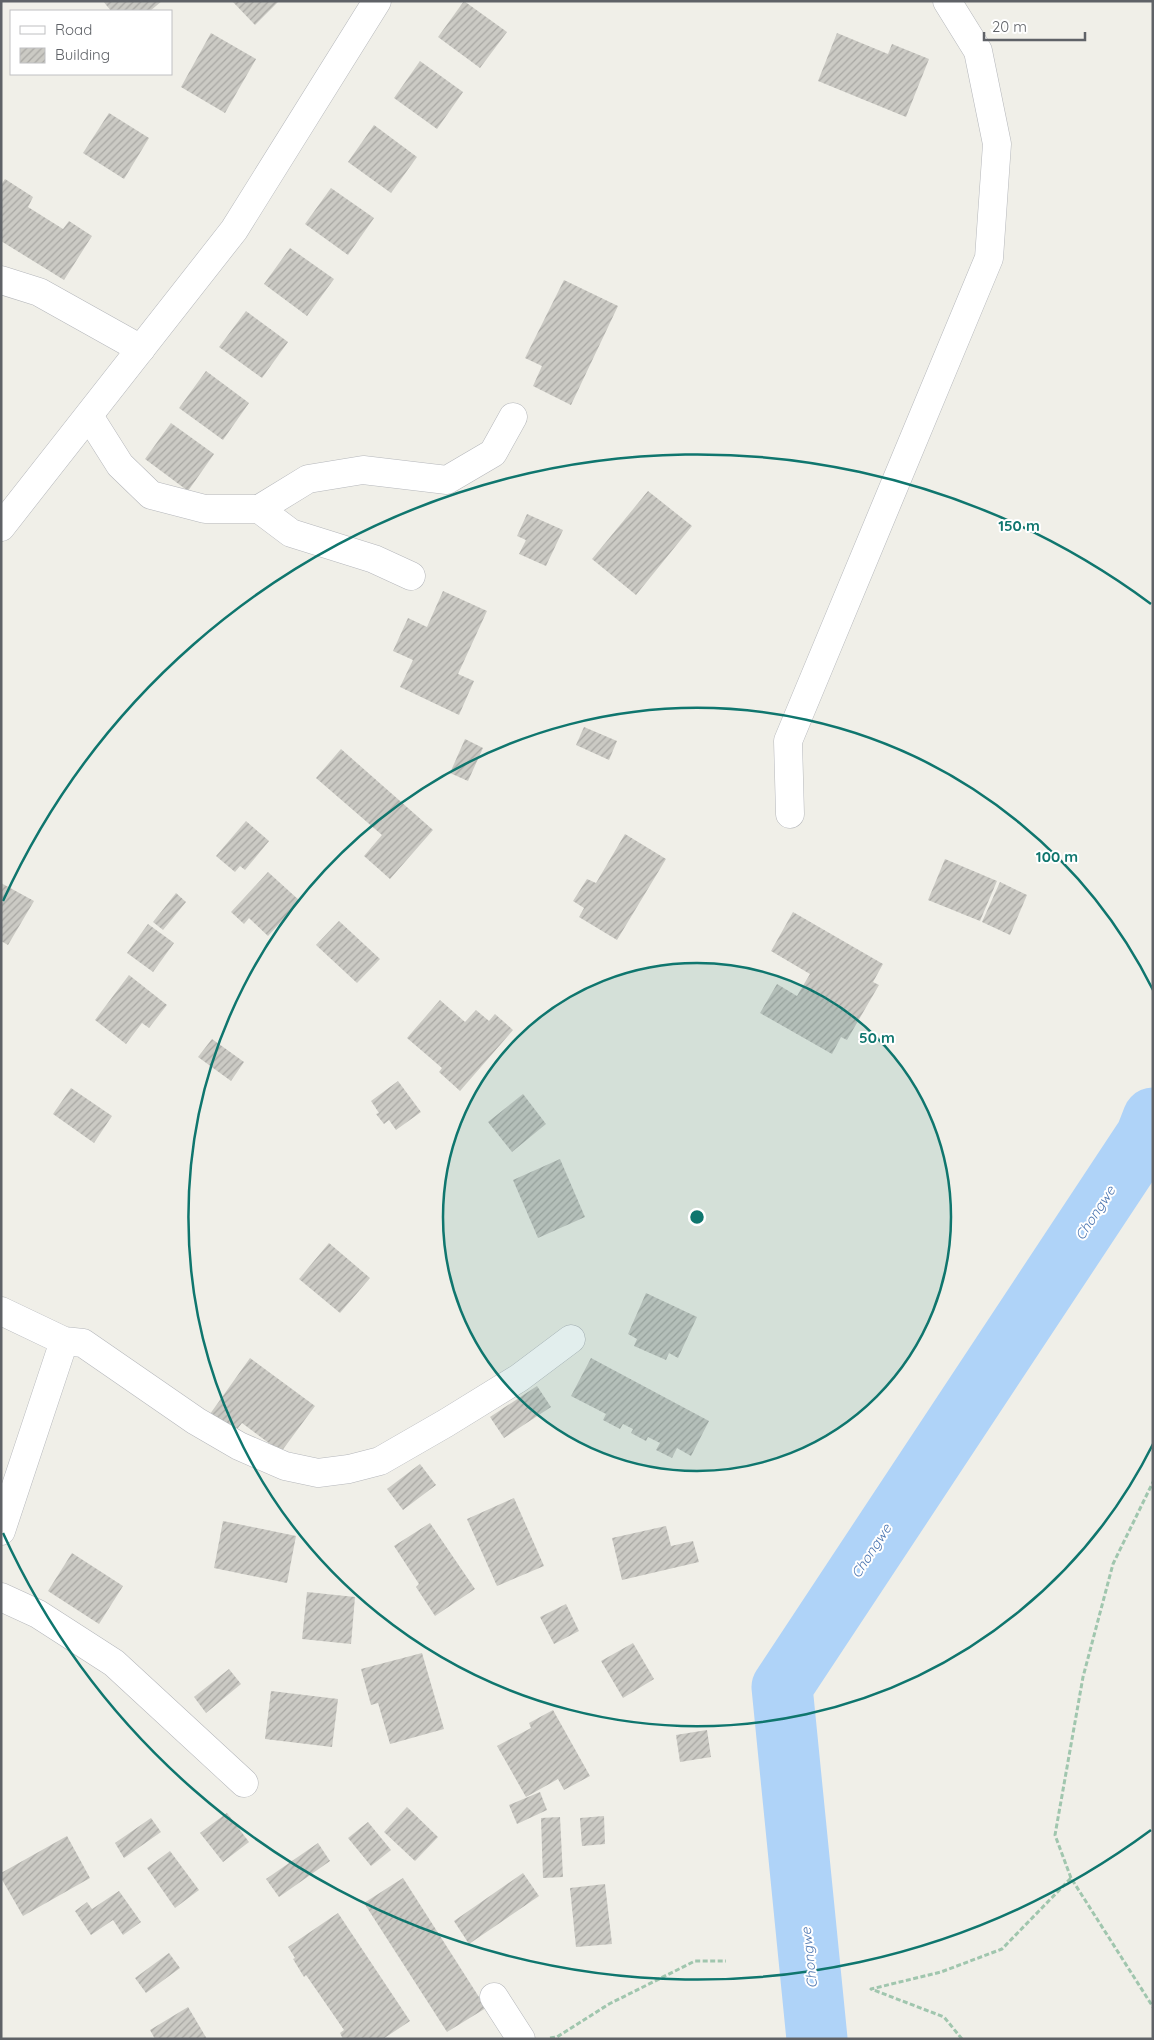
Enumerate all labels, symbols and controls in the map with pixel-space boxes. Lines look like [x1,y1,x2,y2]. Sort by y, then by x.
legend [10,10,172,75]
scale bar [984,10,1085,42]
text: 20 m [992,17,1027,36]
text: Road [55,20,92,39]
text: Building [55,45,110,64]
text: 150 m [998,516,1040,535]
text: 100 m [1036,847,1078,866]
text: 50 m [859,1028,895,1047]
water label: Chongwe [1071,1182,1120,1243]
centre of rings [688,1208,706,1226]
water label: Chongwe [847,1520,896,1581]
water label: Chongwe [797,1926,821,1989]

